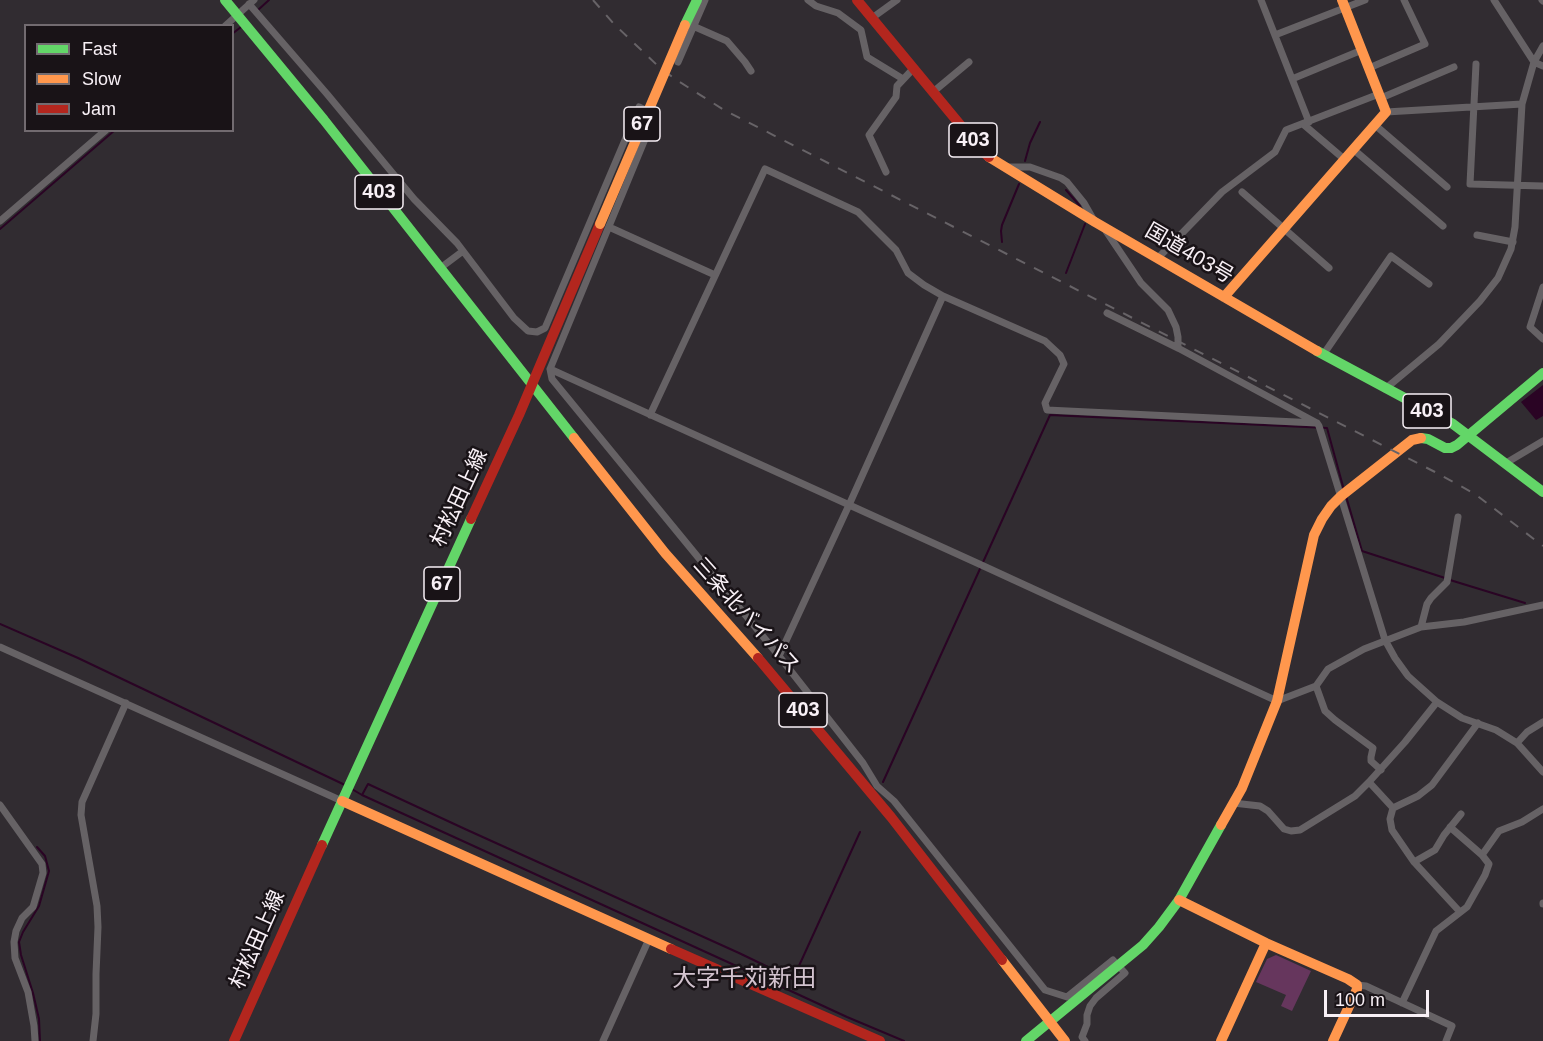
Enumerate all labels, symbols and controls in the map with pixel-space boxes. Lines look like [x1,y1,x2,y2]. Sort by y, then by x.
legend [24,24,234,132]
text: Fast [82,39,117,59]
text: Slow [82,69,121,89]
text: Jam [82,99,116,119]
road number: 67 [624,107,660,141]
road number: 403 [949,123,997,157]
road number: 403 [355,175,403,209]
street label: 国道403号 [1140,219,1238,289]
road number: 403 [1403,394,1451,428]
street label: 村松田上線 [426,445,494,551]
street label: 三条北バイパス [687,553,805,679]
road number: 67 [424,567,460,601]
road number: 403 [779,693,827,727]
street label: 村松田上線 [225,887,291,993]
district label: 大字千苅新田 [672,965,816,993]
scale bar [1327,978,1432,1016]
text: 100 m [1335,990,1385,1010]

